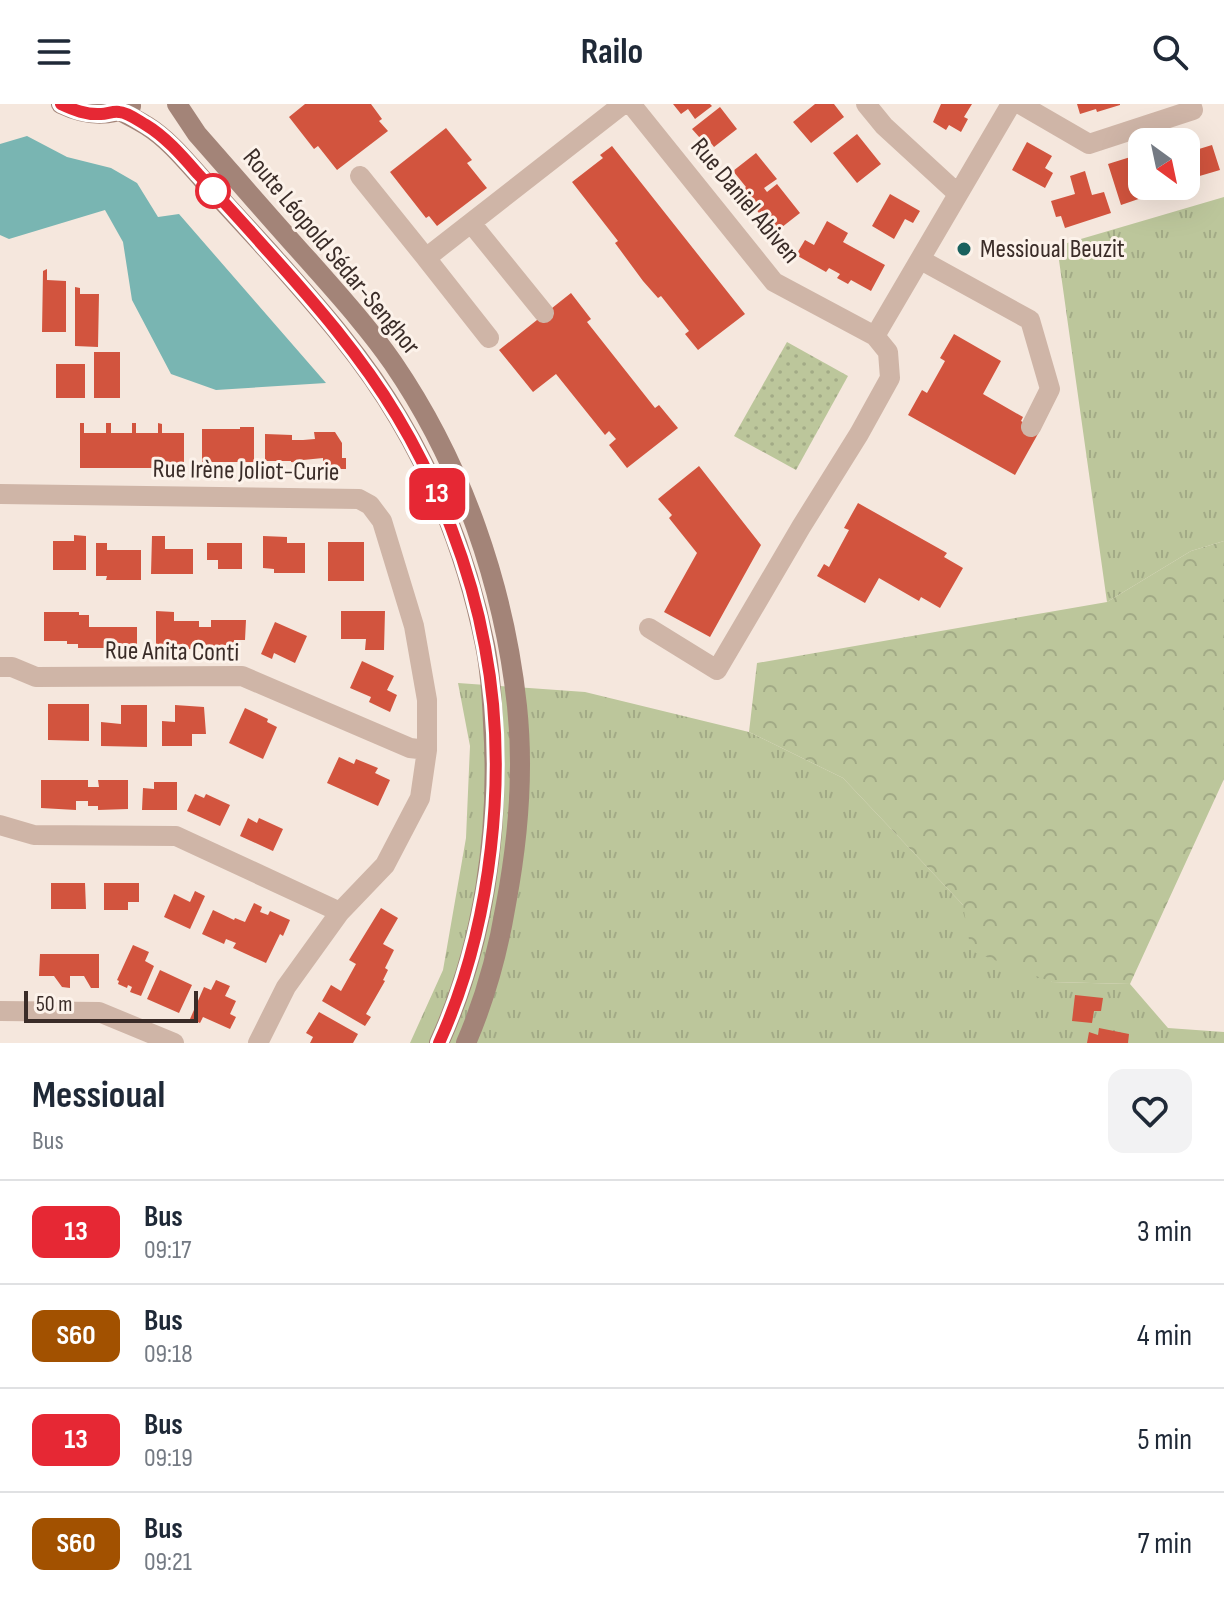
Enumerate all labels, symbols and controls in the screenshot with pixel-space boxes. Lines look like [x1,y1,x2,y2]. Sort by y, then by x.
icon: menu [32,30,76,74]
icon: search [1148,30,1192,74]
text: Railo [581,31,643,74]
north arrow [1128,128,1200,200]
map controls [1128,128,1200,200]
street label: Rue Daniel Abiven [684,132,806,270]
street label: Route Léopold Sédar-Senghor [236,143,427,362]
unlabelled marker [196,174,230,208]
place label: Messioual Beuzit [980,234,1125,265]
marker: Messioual Beuzit [955,240,973,258]
street label: Rue Irène Joliot-Curie [152,454,340,488]
line badge: 13 [401,468,473,520]
text: 13 [425,477,449,510]
street label: Rue Anita Conti [105,635,239,669]
scale bar [24,987,198,1023]
text: 50 m [36,991,72,1018]
button: heart [1108,1069,1192,1153]
text: Messioual [32,1073,165,1118]
text: Bus [32,1126,64,1157]
text: Bus [144,1199,183,1235]
text: 3 min [1137,1214,1192,1250]
text: 13 [64,1215,88,1248]
text: 09:17 [144,1235,191,1266]
text: Bus [144,1303,183,1339]
text: 4 min [1137,1318,1192,1354]
text: S60 [56,1319,96,1352]
text: 09:18 [144,1339,193,1370]
text: Bus [144,1407,183,1443]
text: 5 min [1138,1422,1192,1458]
text: 13 [64,1423,88,1456]
text: 09:19 [144,1443,193,1474]
text: Bus [144,1511,183,1547]
text: 7 min [1138,1526,1192,1562]
text: S60 [56,1527,96,1560]
text: 09:21 [144,1547,192,1578]

